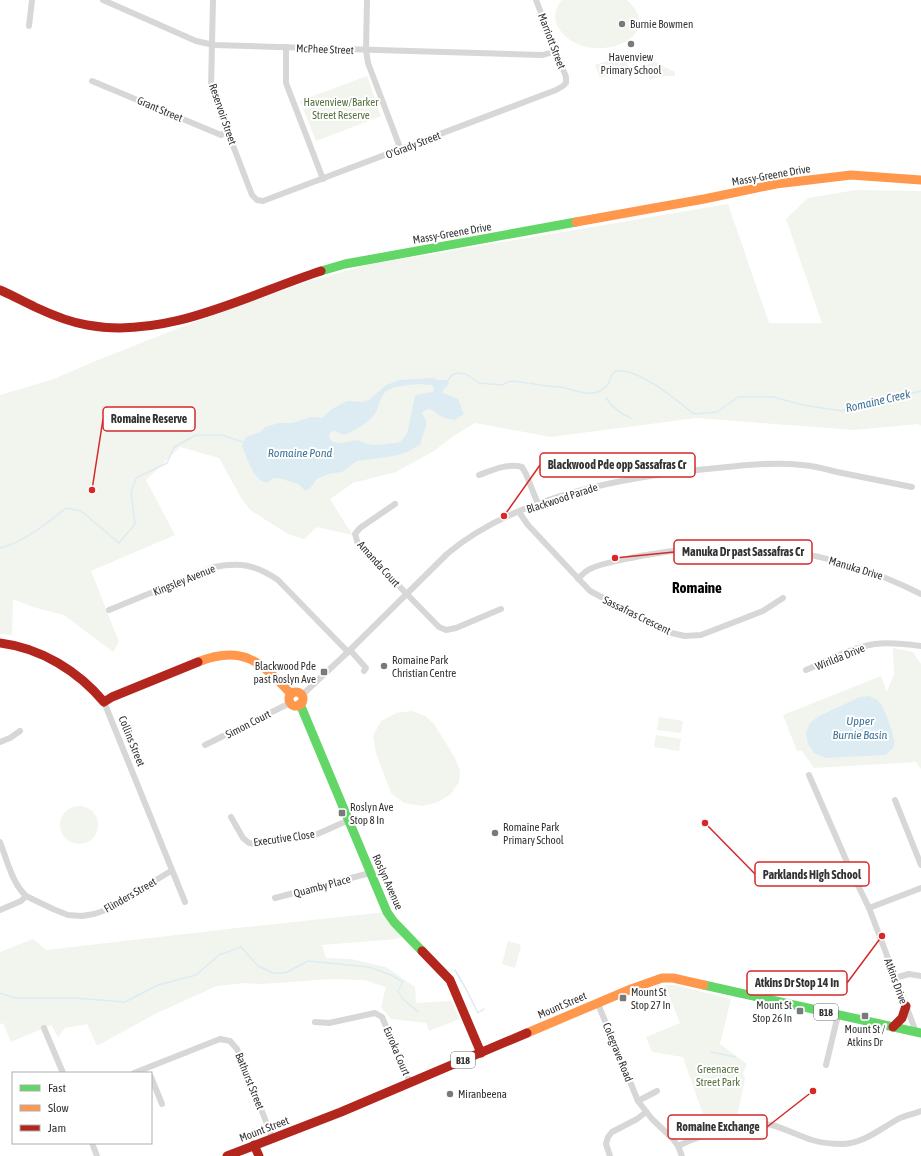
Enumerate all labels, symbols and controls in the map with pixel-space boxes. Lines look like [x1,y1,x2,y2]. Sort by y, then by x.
street label: Marriott Street [536,11,568,71]
place label: Burnie Bowmen [630,18,693,30]
marker: Burnie Bowmen [617,19,627,29]
marker: Havenview Primary School [626,39,636,49]
street label: McPhee Street [296,42,354,56]
place label: Havenview Primary School [601,51,661,76]
street label: Reservoir Street [207,82,239,146]
street label: Grant Street [136,94,184,124]
park label: Havenview/Barker Street Reserve [304,96,379,121]
street label: O'Grady Street [384,129,442,161]
street label: Massy-Greene Drive [731,162,811,188]
street label: Massy-Greene Drive [412,220,492,246]
water label: Romaine Creek [844,387,912,415]
callout: Romaine Reserve [103,407,195,431]
text: Romaine Reserve [111,412,188,426]
water label: Romaine Pond [268,446,333,460]
callout: Blackwood Pde opp Sassafras Cr [540,453,695,477]
text: Blackwood Pde opp Sassafras Cr [548,458,687,472]
street label: Blackwood Parade [525,481,599,515]
street label: Amanda Court [355,539,403,589]
callout: Manuka Dr past Sassafras Cr [674,540,812,564]
text: Manuka Dr past Sassafras Cr [682,545,804,559]
street label: Manuka Drive [827,554,885,582]
street label: Kingsley Avenue [151,562,217,598]
district label: Romaine [672,579,722,596]
street label: Sassafras Crescent [601,593,673,637]
street label: Wirilda Drive [814,642,866,672]
place label: Romaine Park Christian Centre [392,654,456,679]
place label: Blackwood Pde past Roslyn Ave [254,660,316,685]
marker: Romaine Park Christian Centre [379,661,389,671]
marker: Blackwood Pde past Roslyn Ave [319,667,329,677]
street label: Simon Court [224,708,272,740]
street label: Collins Street [116,714,148,768]
water label: Upper Burnie Basin [833,714,888,742]
place label: Roslyn Ave Stop 8 In [350,801,394,826]
marker: Roslyn Ave Stop 8 In [337,808,347,818]
place label: Romaine Park Primary School [503,821,564,846]
street label: Executive Close [253,828,315,848]
marker: Romaine Park Primary School [490,828,500,838]
street label: Roslyn Avenue [370,853,406,911]
callout: Parklands High School [755,862,869,886]
text: Parklands High School [763,868,862,882]
street label: Quamby Place [292,873,352,899]
street label: Flinders Street [102,875,158,915]
street label: Atkins Drive [882,957,910,1005]
callout: Atkins Dr Stop 14 In [747,971,847,995]
text: Atkins Dr Stop 14 In [754,976,839,990]
place label: Mount St Stop 27 In [631,986,671,1011]
street label: Mount Street [536,989,588,1021]
marker: Mount St Stop 27 In [618,993,628,1003]
place label: Mount St Stop 26 In [752,999,792,1024]
road number: B18 [814,1004,838,1020]
marker: Mount St Stop 26 In [795,1006,805,1016]
marker: Mount St / Atkins Dr [860,1011,870,1021]
street label: Colegrave Road [601,1021,635,1083]
place label: Mount St / Atkins Dr [845,1023,886,1048]
street label: Euroka Court [381,1025,413,1077]
street label: Bathurst Street [233,1051,267,1111]
road number: B18 [451,1052,475,1068]
park label: Greenacre Street Park [696,1063,740,1088]
legend [12,1072,152,1144]
text: Fast [48,1081,66,1095]
place label: Miranbeena [458,1088,507,1100]
marker: Miranbeena [445,1089,455,1099]
text: Slow [48,1101,69,1115]
street label: Mount Street [238,1114,290,1144]
callout: Romaine Exchange [668,1115,767,1139]
text: Romaine Exchange [676,1120,760,1134]
text: Jam [48,1121,66,1135]

